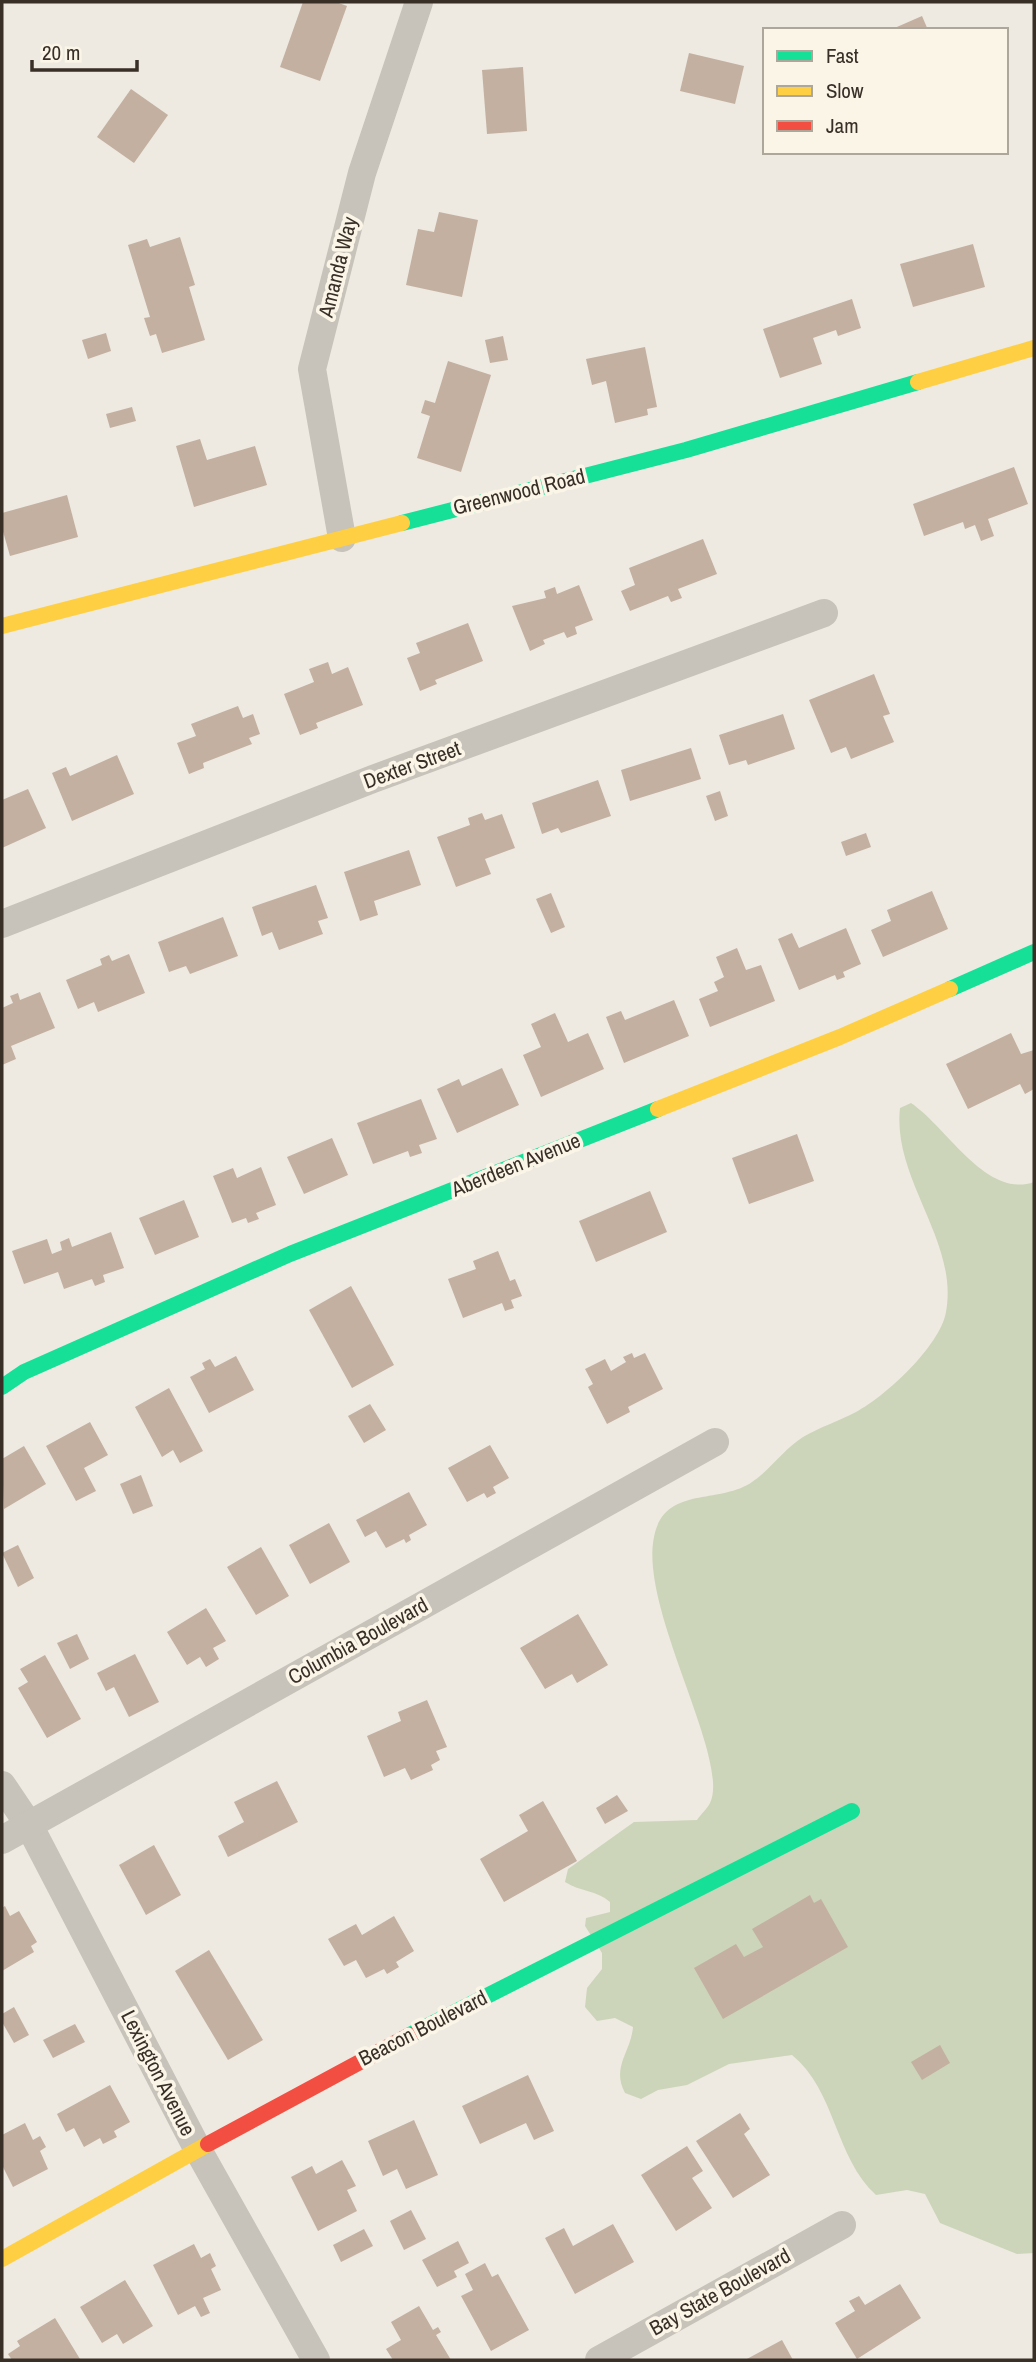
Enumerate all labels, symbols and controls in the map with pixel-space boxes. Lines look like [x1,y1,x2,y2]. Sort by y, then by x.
scale bar [32,28,136,72]
legend [763,28,1008,154]
text: 20 m [42,38,80,67]
text: Fast [826,41,859,70]
text: Slow [826,76,864,105]
text: Jam [826,111,859,140]
street label: Amanda Way [311,213,364,321]
street label: Greenwood Road [450,461,588,522]
street label: Dexter Street [359,733,465,796]
street label: Aberdeen Avenue [446,1125,585,1204]
street label: Columbia Boulevard [283,1590,433,1691]
street label: Beacon Boulevard [353,1983,492,2072]
street label: Lexington Avenue [114,2005,203,2141]
street label: Bay State Boulevard [644,2241,795,2342]

